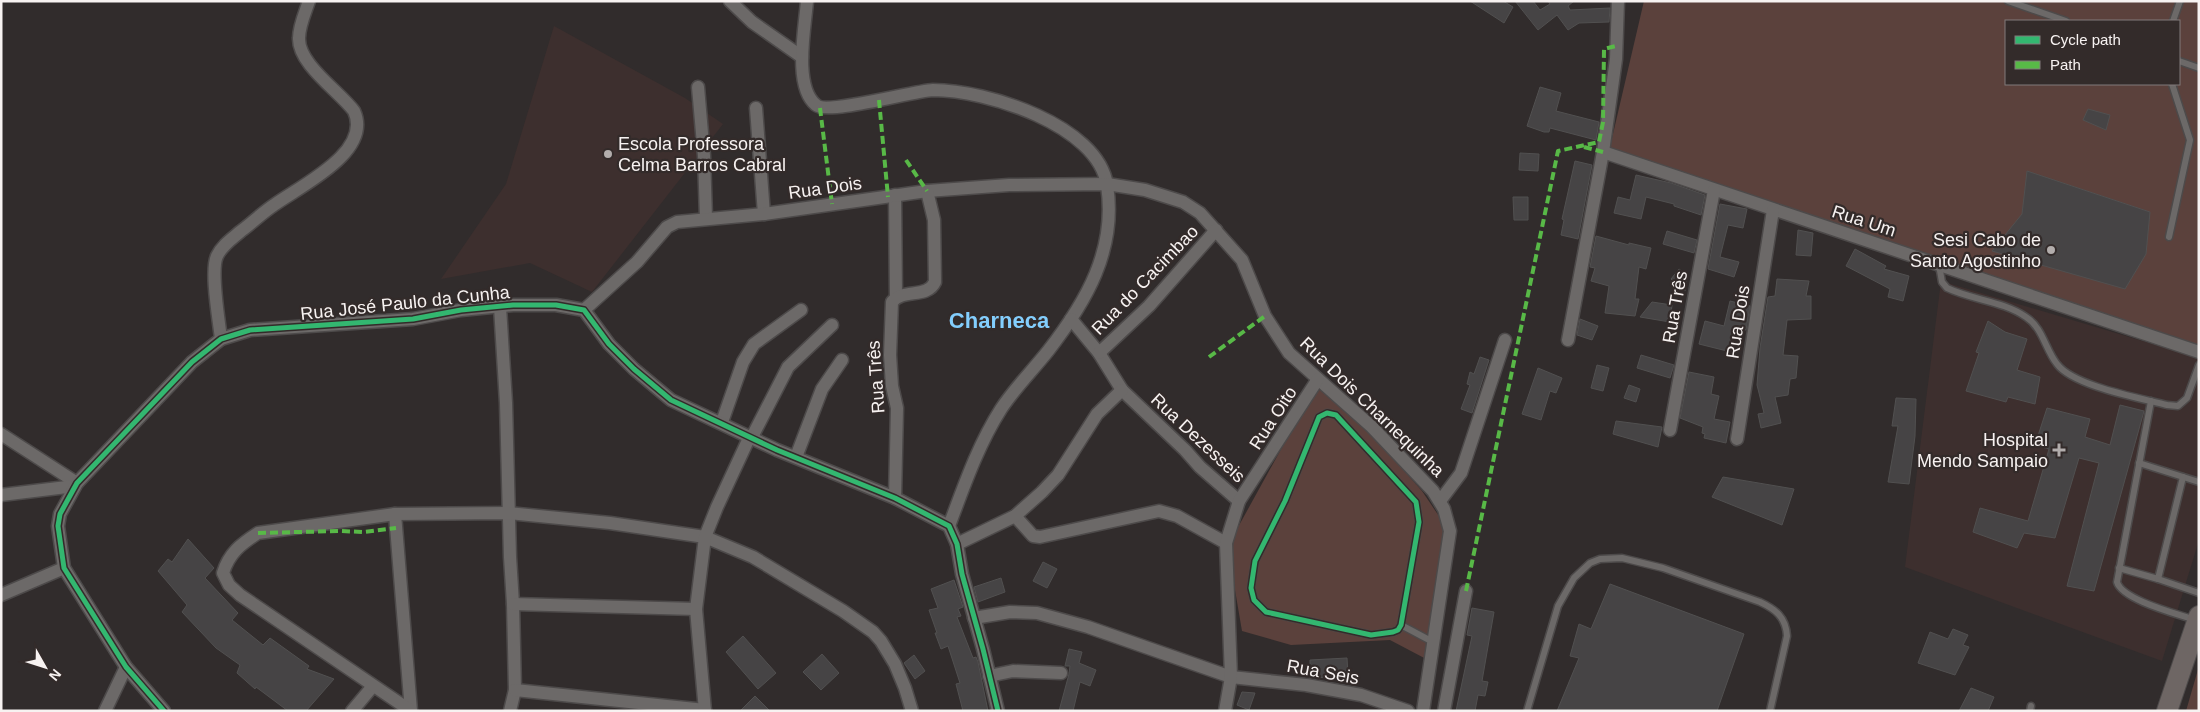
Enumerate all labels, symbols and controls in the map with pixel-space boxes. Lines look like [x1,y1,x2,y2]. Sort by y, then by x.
legend [2005,20,2180,85]
text: Cycle path [2050,31,2121,48]
text: Path [2050,56,2081,73]
place label: Escola Professora Celma Barros Cabral [618,134,786,175]
marker: Escola Professora Celma Barros Cabral [602,148,614,160]
street label: Rua Dois [787,173,863,203]
street label: Rua Um [1830,201,1898,241]
street label: Rua do Cacimbao [1088,221,1202,339]
place label: Sesi Cabo de Santo Agostinho [1910,230,2041,271]
marker: Sesi Cabo de Santo Agostinho [2045,244,2057,256]
street label: Rua Três [1659,269,1691,345]
street label: Rua José Paulo da Cunha [299,282,512,324]
street label: Rua Dois [1722,284,1754,360]
district label: Charneca [949,308,1050,333]
street label: Rua Dois Charnequinha [1296,333,1449,482]
street label: Rua Três [863,340,889,414]
street label: Rua Oito [1245,383,1301,453]
street label: Rua Dezesseis [1147,389,1249,487]
place label: Hospital Mendo Sampaio [1917,430,2048,471]
marker: Hospital Mendo Sampaio [2052,443,2066,457]
north arrow [20,642,70,692]
street label: Rua Seis [1285,656,1361,688]
text: N [46,666,65,684]

